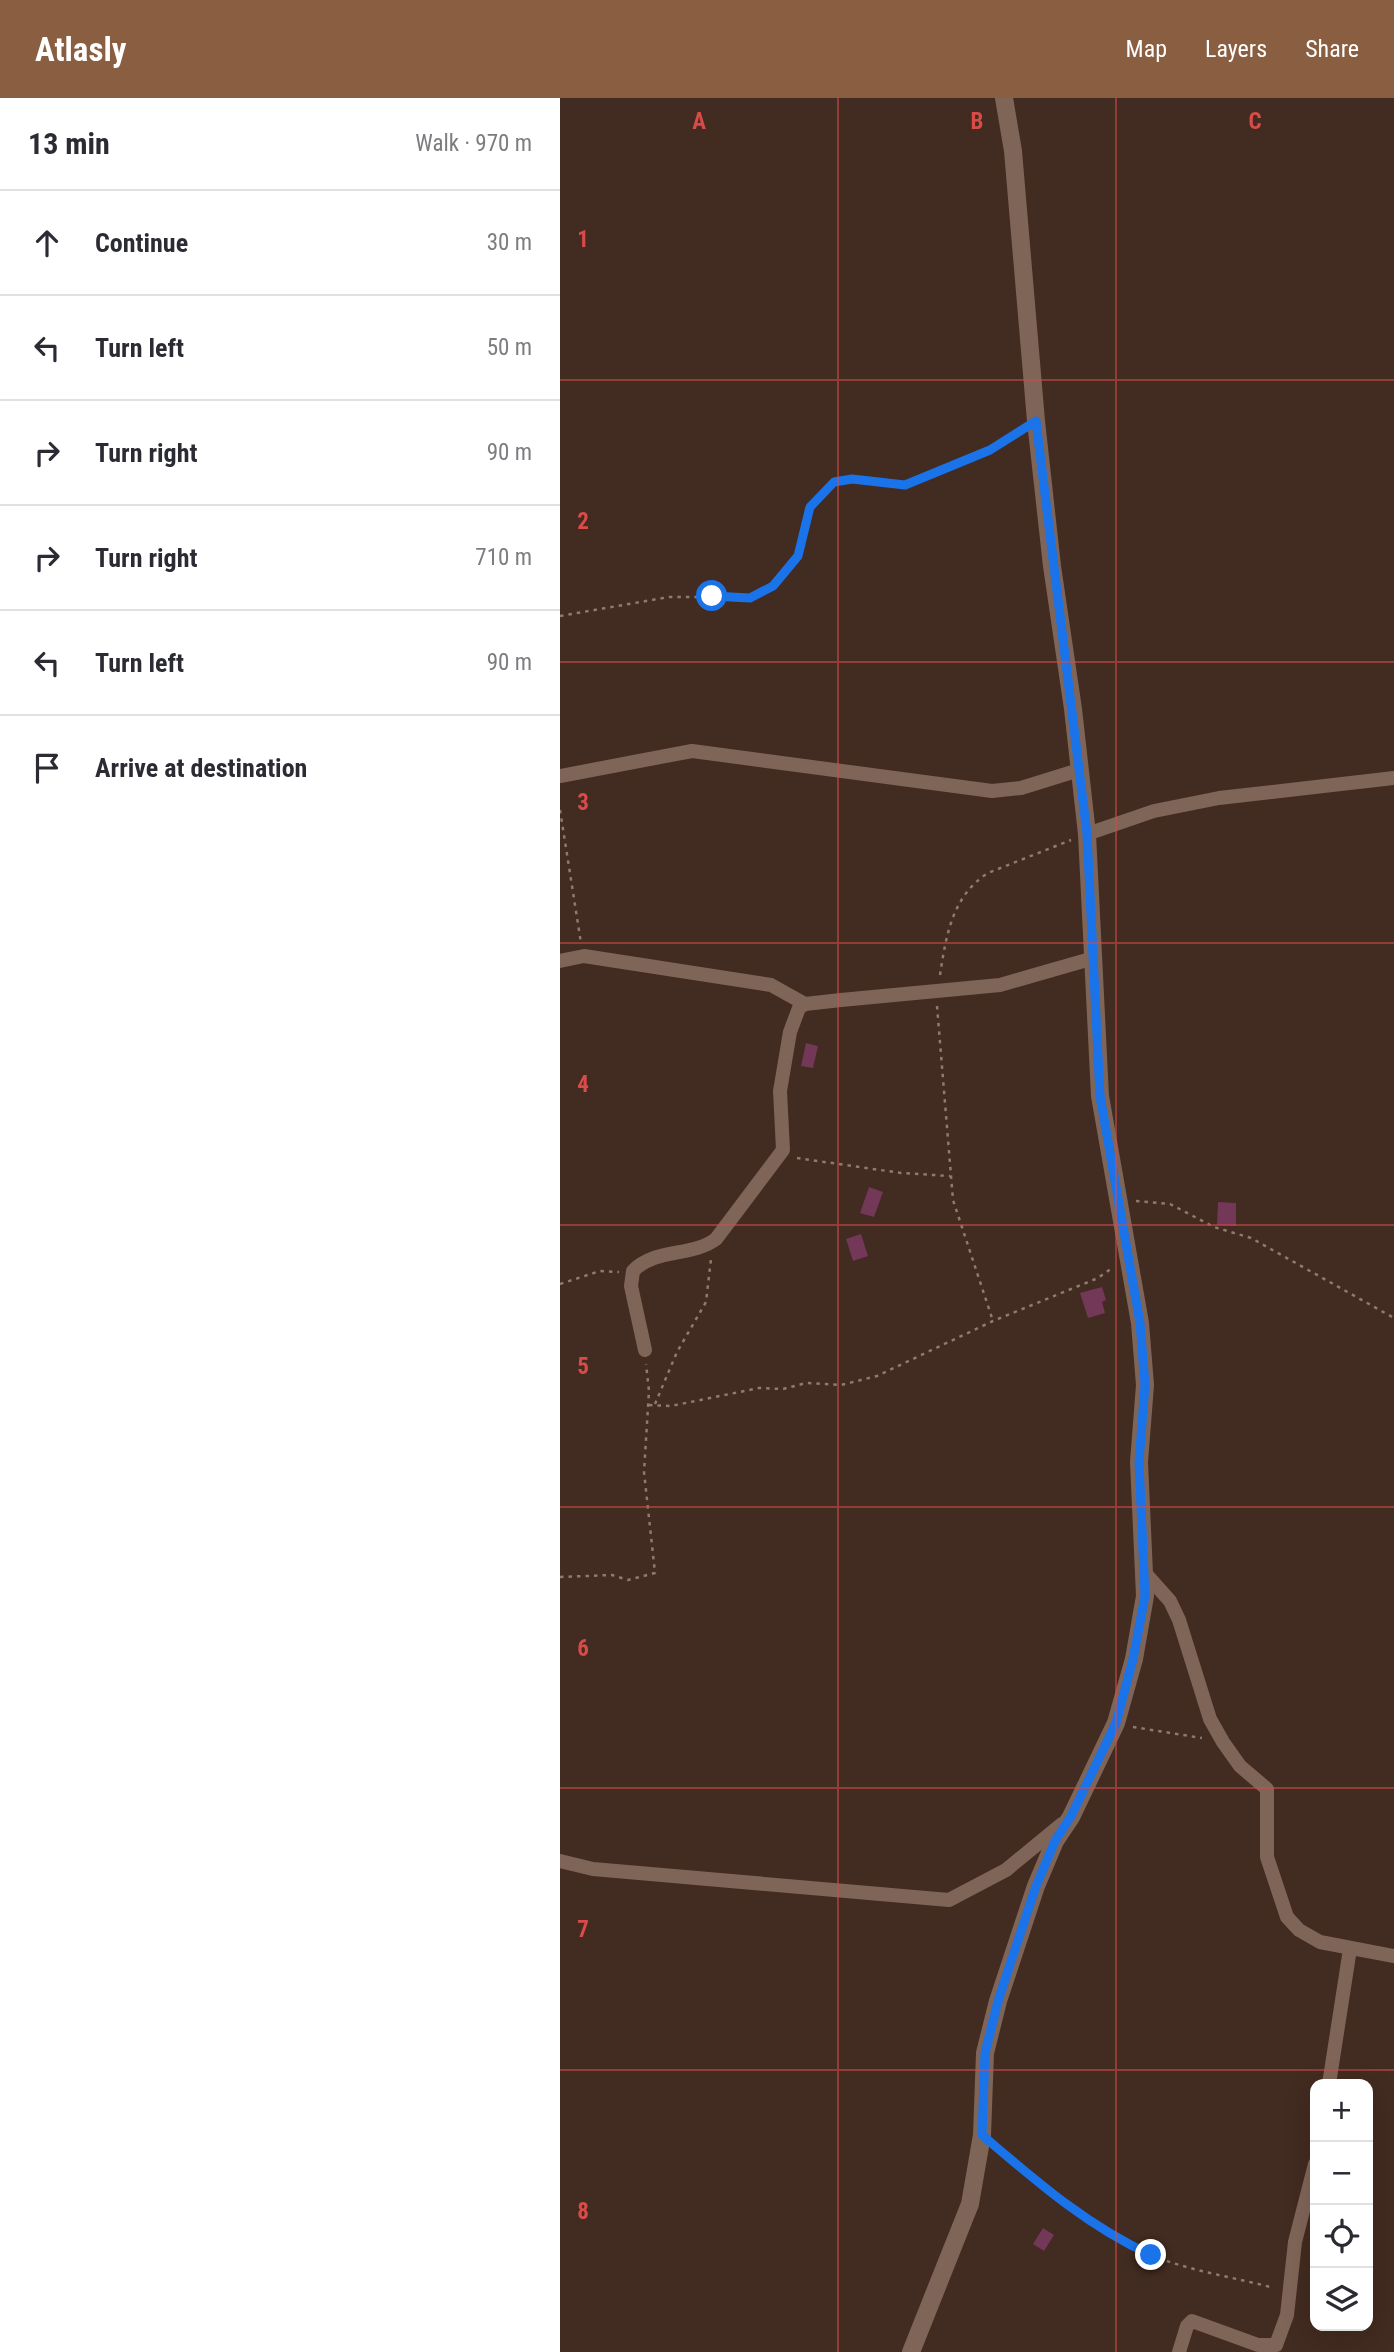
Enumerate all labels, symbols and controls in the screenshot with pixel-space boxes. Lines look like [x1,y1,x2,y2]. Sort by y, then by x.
text: Atlasly [35,30,126,69]
text: Map [1126,35,1167,63]
text: Layers [1205,35,1267,63]
text: Share [1305,35,1359,63]
text: A [692,108,706,135]
text: B [971,108,983,135]
text: C [1248,108,1262,135]
text: 13 min [28,126,110,161]
text: Walk · 970 m [415,130,532,157]
icon: ahead [28,224,66,262]
text: 1 [577,226,589,253]
text: Continue [95,228,188,258]
text: 30 m [487,229,532,256]
icon: left [28,329,66,367]
text: Turn left [95,333,184,363]
text: 50 m [487,334,532,361]
icon: right [28,434,66,472]
text: Turn right [95,438,197,468]
text: 90 m [487,439,532,466]
text: 2 [577,508,589,535]
icon: right [28,539,66,577]
text: Turn right [95,543,197,573]
text: 710 m [475,544,532,571]
route start [696,580,727,611]
icon: left [28,644,66,682]
text: Turn left [95,648,184,678]
text: 90 m [487,649,532,676]
icon: arrive [28,749,66,787]
text: Arrive at destination [95,753,307,783]
text: 3 [577,789,589,816]
text: 4 [577,1071,589,1098]
text: 5 [577,1353,589,1380]
text: 6 [577,1635,589,1662]
text: 7 [577,1916,589,1943]
map controls [1310,2079,1373,2331]
button: + [1310,2079,1373,2142]
button: − [1310,2142,1373,2205]
text: 8 [577,2198,589,2225]
button: locate [1310,2205,1373,2268]
route end [1135,2239,1166,2270]
button: layers [1310,2268,1373,2331]

